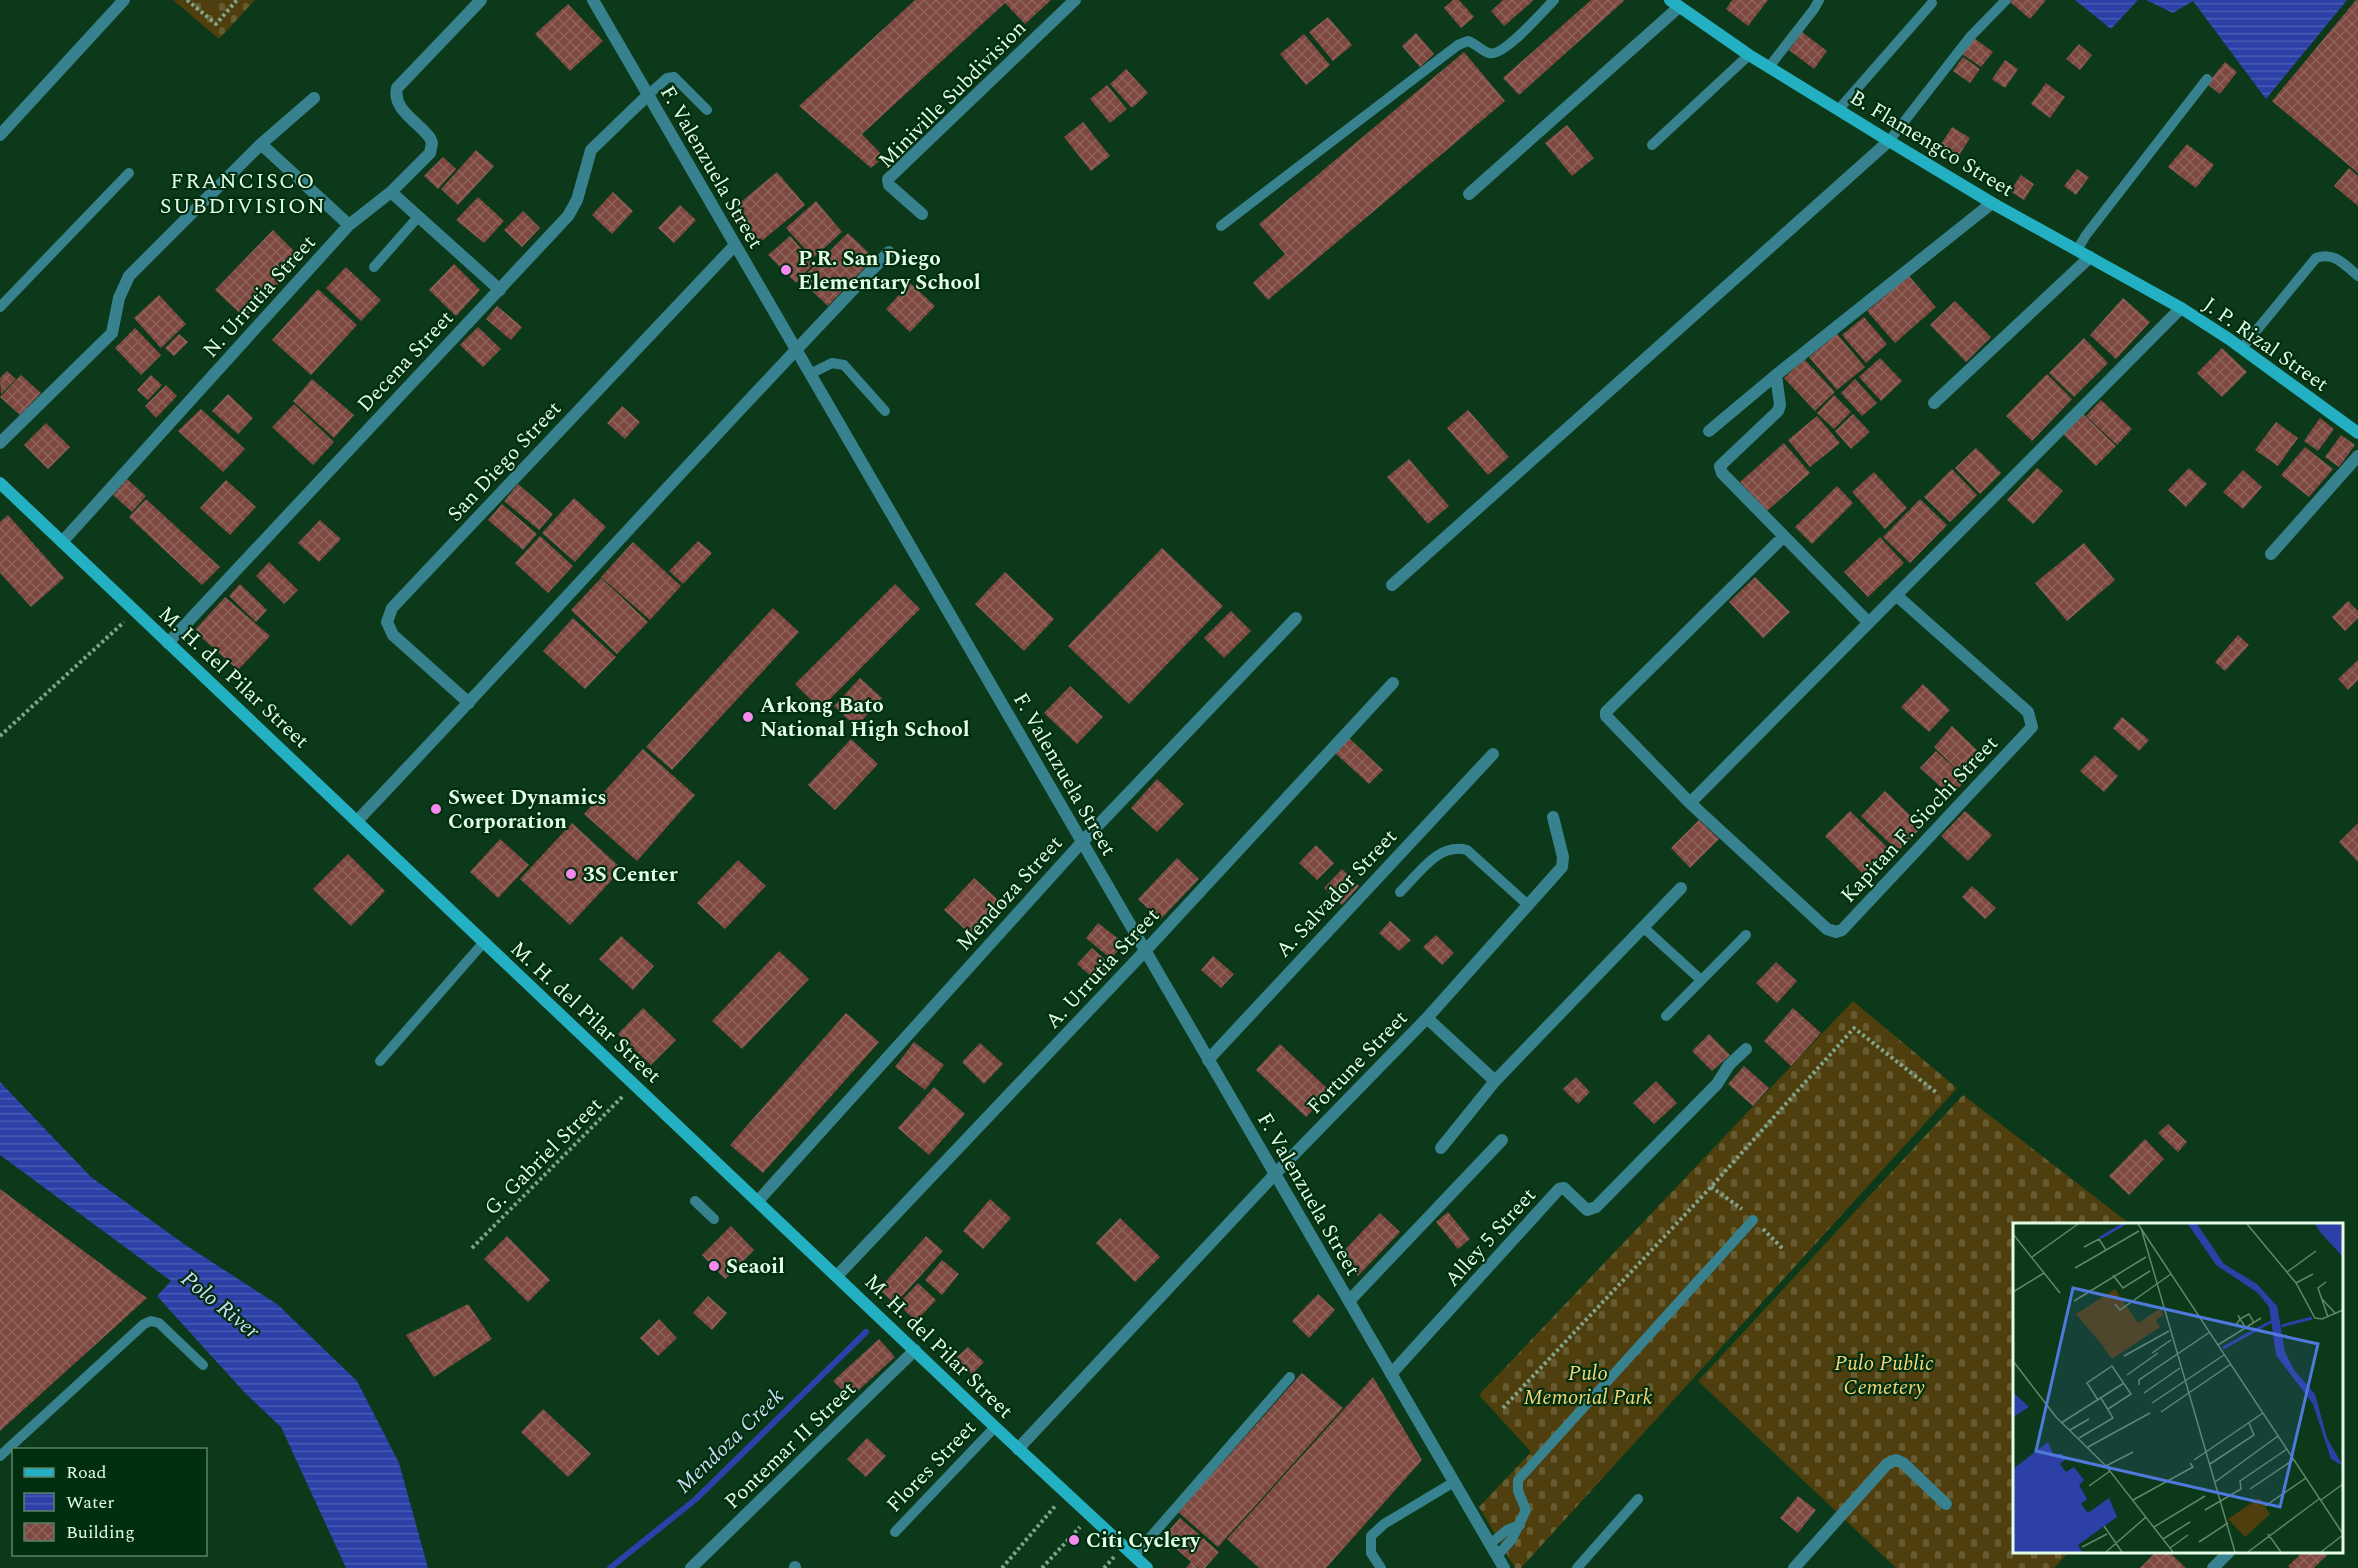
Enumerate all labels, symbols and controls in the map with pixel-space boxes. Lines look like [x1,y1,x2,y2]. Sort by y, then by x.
street label: Miniville Subdivision [871,13,1034,176]
street label: F. Valenzuela Street [651,80,771,255]
street label: B. Flamengco Street [1843,82,2020,206]
district label: FRANCISCO SUBDIVISION [160,165,326,223]
street label: N. Urrutia Street [196,228,324,365]
place label: P.R. San Diego Elementary School [798,243,981,299]
marker: P.R. San Diego Elementary School [779,263,793,277]
street label: J. P. Rizal Street [2196,289,2335,400]
street label: Decena Street [350,303,462,420]
street label: San Diego Street [440,394,569,529]
street label: M. H. del Pilar Street [151,599,316,756]
street label: F. Valenzuela Street [1004,687,1124,862]
place label: Arkong Bato National High School [760,690,970,746]
marker: Arkong Bato National High School [741,710,755,724]
street label: Kapitan F. Siochi Street [1833,729,2006,911]
place label: Sweet Dynamics Corporation [448,782,607,838]
marker: Sweet Dynamics Corporation [429,802,443,816]
street label: A. Salvador Street [1268,822,1405,965]
street label: Mendoza Street [949,829,1071,959]
place label: 3S Center [583,859,678,891]
marker: 3S Center [564,867,578,881]
street label: A. Urrutia Street [1038,901,1168,1037]
street label: M. H. del Pilar Street [503,934,668,1091]
street label: Fortune Street [1300,1003,1416,1122]
street label: G. Gabriel Street [477,1090,610,1223]
street label: F. Valenzuela Street [1248,1107,1368,1282]
street label: Alley 5 Street [1437,1181,1544,1295]
inset map [2013,1223,2343,1553]
place label: Seaoil [726,1251,785,1283]
marker: Seaoil [707,1259,721,1273]
water label: Polo River [174,1263,267,1347]
street label: M. H. del Pilar Street [856,1267,1020,1427]
park label: Pulo Public Cemetery [1834,1348,1934,1404]
park label: Pulo Memorial Park [1523,1358,1653,1414]
street label: Pontemar II Street [717,1374,864,1517]
water label: Mendoza Creek [668,1381,792,1501]
street label: Flores Street [879,1413,984,1520]
legend [12,1448,207,1556]
text: Road [66,1459,107,1486]
text: Water [66,1489,114,1516]
text: Building [66,1519,135,1546]
place label: Citi Cyclery [1086,1525,1201,1557]
marker: Citi Cyclery [1067,1533,1081,1547]

